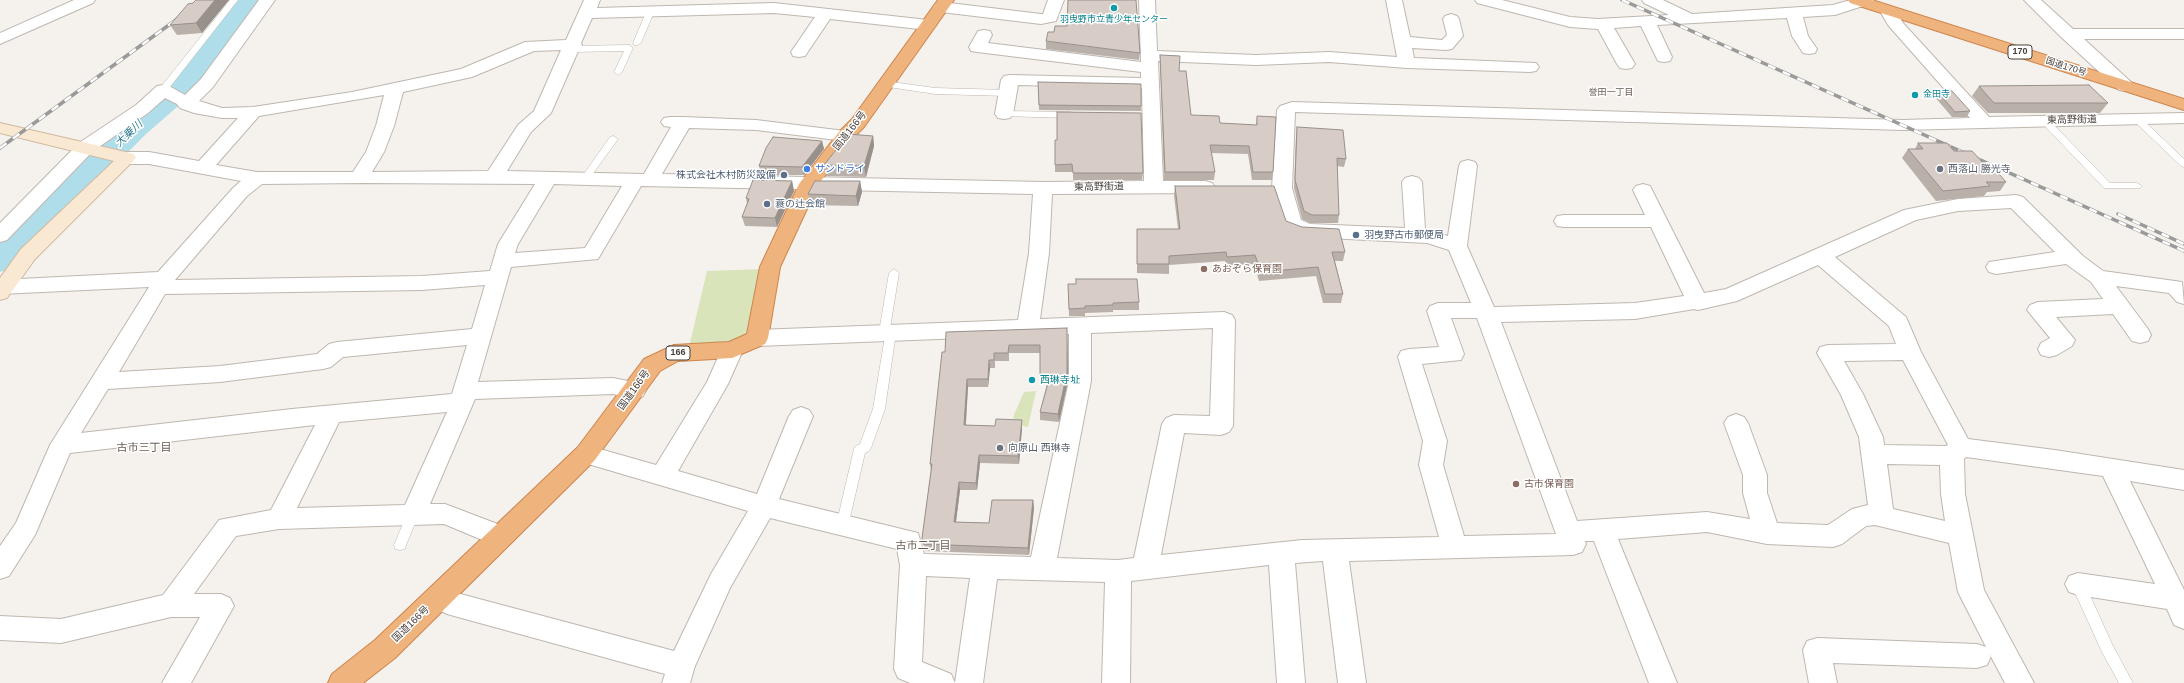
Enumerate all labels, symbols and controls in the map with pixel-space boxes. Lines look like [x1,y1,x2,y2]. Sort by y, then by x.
marker: 羽曳野市立青少年センター [1109,3,1119,13]
place label: 羽曳野市立青少年センター [1060,15,1168,25]
road number: 170 [2008,45,2032,59]
street label: 国道170号 [2044,55,2088,79]
district label: 誉田一丁目 [1589,88,1633,98]
marker: 金田寺 [1910,90,1920,100]
place label: 金田寺 [1923,90,1950,100]
street label: 国道166号 [831,109,869,153]
street label: 東高野街道 [2047,114,2097,126]
water label: 大乗川 [112,118,146,150]
place label: サンドライ [815,163,865,175]
place label: 西落山 勝光寺 [1948,163,2011,175]
marker: サンドライ [802,164,812,174]
marker: 西落山 勝光寺 [1935,164,1945,174]
place label: 株式会社木村防災設備 [676,169,776,181]
marker: 株式会社木村防災設備 [779,170,789,180]
street label: 東高野街道 [1074,181,1124,193]
place label: 蓑の辻会館 [775,198,825,210]
marker: 蓑の辻会館 [762,199,772,209]
place label: 羽曳野古市郵便局 [1364,229,1444,241]
marker: 羽曳野古市郵便局 [1351,230,1361,240]
place label: あおぞら保育園 [1212,263,1282,275]
marker: あおぞら保育園 [1199,264,1209,274]
road number: 166 [666,346,690,360]
street label: 国道166号 [615,368,653,412]
place label: 西琳寺址 [1040,374,1080,386]
marker: 西琳寺址 [1027,375,1037,385]
district label: 古市三丁目 [117,441,171,455]
place label: 向原山 西琳寺 [1008,442,1071,454]
marker: 向原山 西琳寺 [995,443,1005,453]
place label: 古市保育園 [1524,478,1574,490]
marker: 古市保育園 [1511,479,1521,489]
district label: 古市二丁目 [896,539,950,553]
street label: 国道166号 [390,603,432,645]

